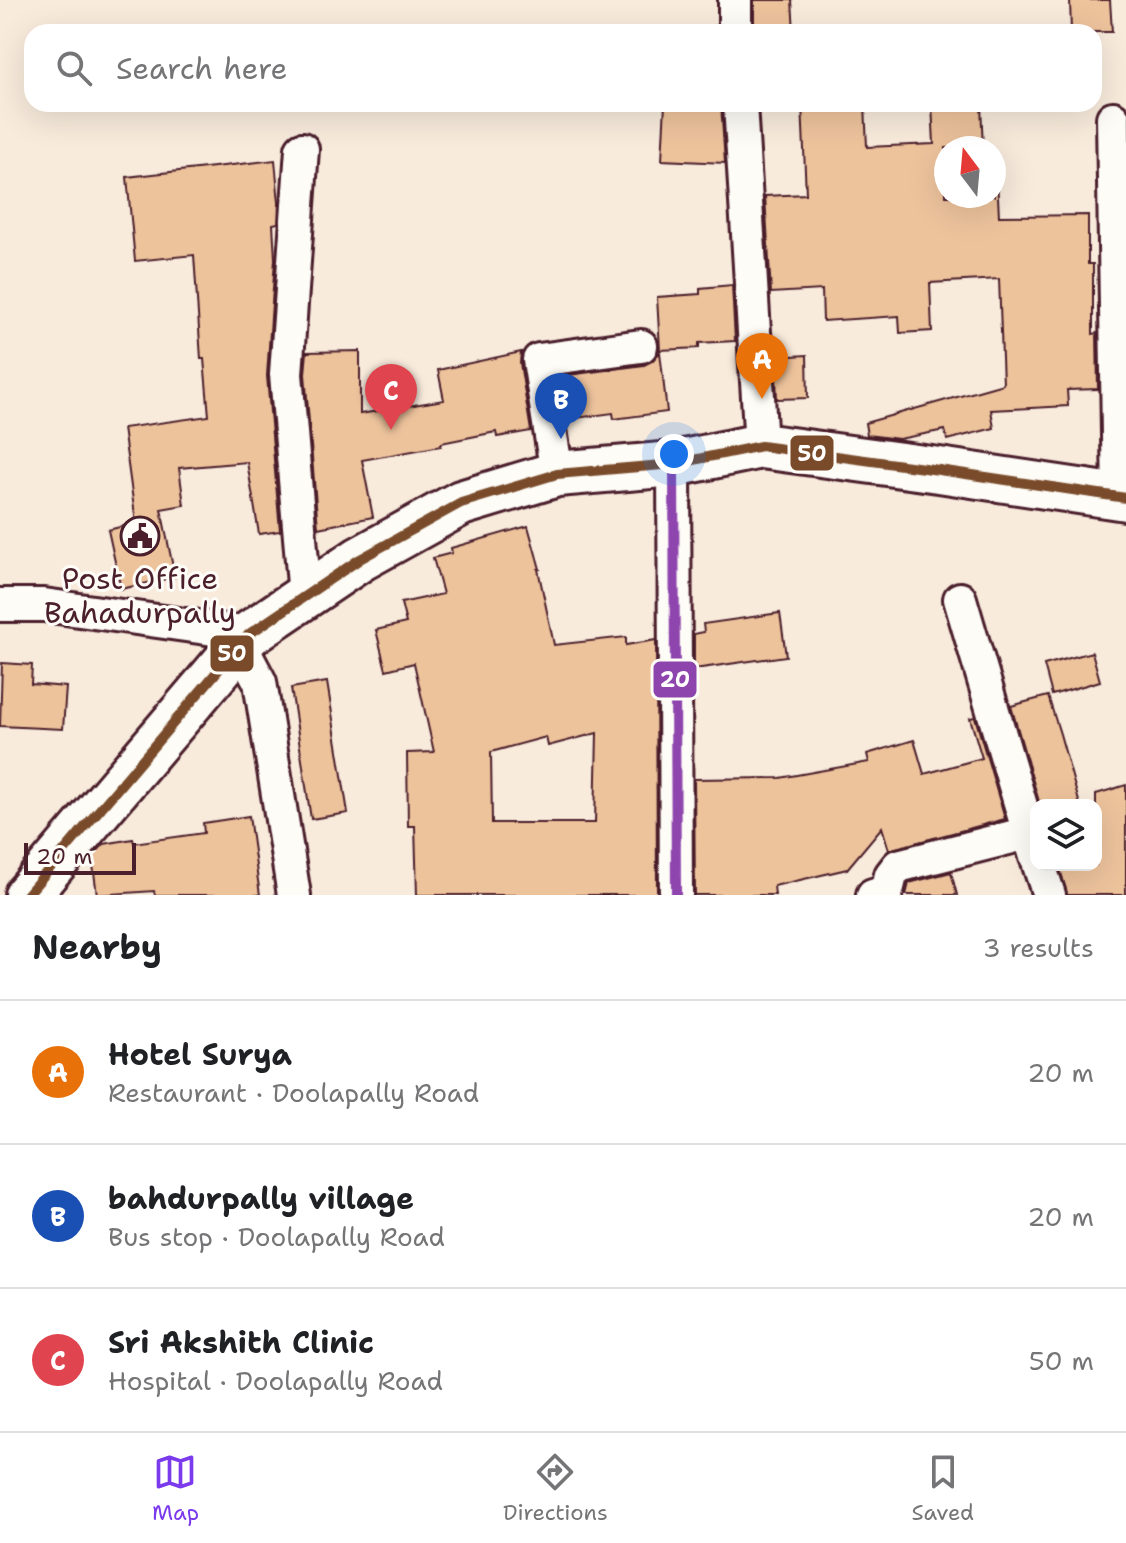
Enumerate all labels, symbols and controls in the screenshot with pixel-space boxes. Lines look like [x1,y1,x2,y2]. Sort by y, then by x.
search box [24,24,1102,112]
icon: search [52,46,96,90]
text: Search here [116,48,287,89]
north arrow [934,136,1006,208]
pin: A [736,333,788,399]
pin: C [365,364,417,430]
pin: B [535,373,587,439]
your location [654,434,694,474]
line badge: 50 [789,434,835,472]
text: 50 [797,439,827,468]
public building icon: Post Office Bahadurpally [119,515,161,557]
place label: Post Office Bahadurpally [44,558,236,633]
line badge: 50 [209,634,255,673]
text: 50 [217,639,247,668]
line badge: 20 [652,660,698,699]
text: 20 [660,665,690,694]
map controls [1030,799,1102,871]
button: layers [1030,799,1102,871]
scale bar [24,839,136,875]
text: 20 m [36,842,93,871]
text: Nearby [32,924,162,970]
text: 3 results [982,930,1094,965]
text: Hotel Surya [108,1034,292,1075]
text: A [48,1055,68,1090]
text: 20 m [1027,1055,1094,1090]
text: Restaurant · Doolapally Road [108,1075,479,1110]
text: bahdurpally village [108,1178,414,1219]
text: B [50,1199,66,1234]
text: 20 m [1027,1199,1094,1234]
text: Bus stop · Doolapally Road [108,1219,445,1254]
text: Sri Akshith Clinic [108,1322,374,1363]
text: C [50,1343,66,1378]
text: 50 m [1029,1343,1094,1378]
text: Hospital · Doolapally Road [108,1363,443,1398]
tab: Map [152,1450,199,1527]
tab: Directions [503,1450,608,1527]
tab: Saved [912,1450,974,1527]

